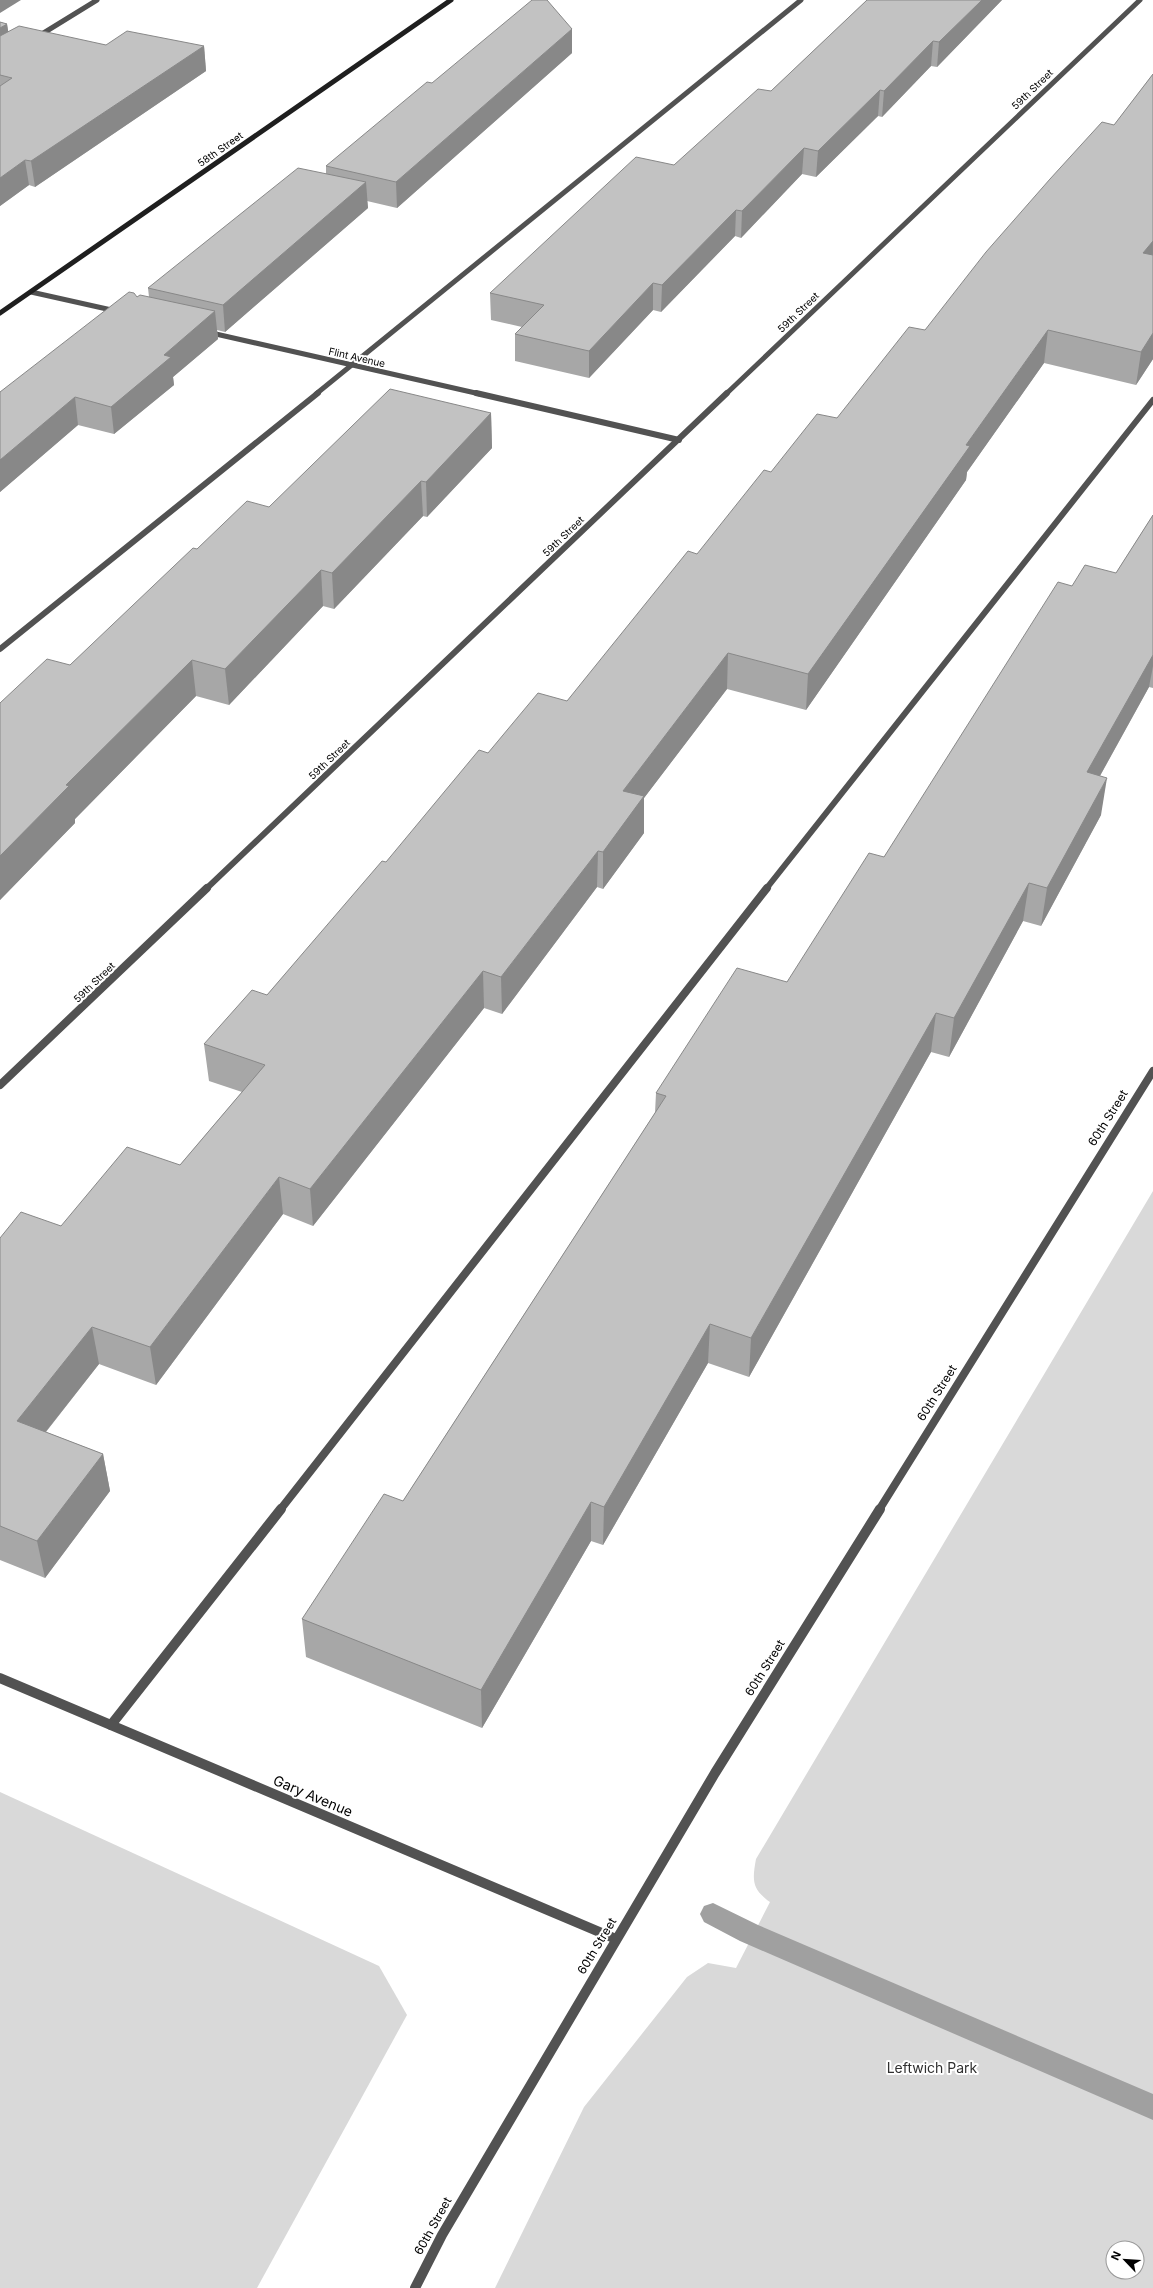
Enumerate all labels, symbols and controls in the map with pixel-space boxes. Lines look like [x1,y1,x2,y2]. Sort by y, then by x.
street label: 59th Street [1009,66,1056,112]
street label: 58th Street [195,129,246,169]
street label: 59th Street [775,289,822,335]
street label: Flint Avenue [327,345,387,369]
street label: 59th Street [540,513,587,559]
street label: 59th Street [306,736,353,782]
street label: 59th Street [71,959,118,1005]
street label: 60th Street [1084,1087,1131,1149]
street label: 60th Street [913,1362,960,1424]
street label: 60th Street [741,1637,788,1699]
street label: Gary Avenue [271,1771,356,1820]
street label: 60th Street [574,1915,619,1977]
park label: Leftwich Park [887,2059,978,2076]
street label: 60th Street [411,2194,455,2257]
north arrow [1105,2240,1145,2280]
text: N [1108,2249,1124,2263]

